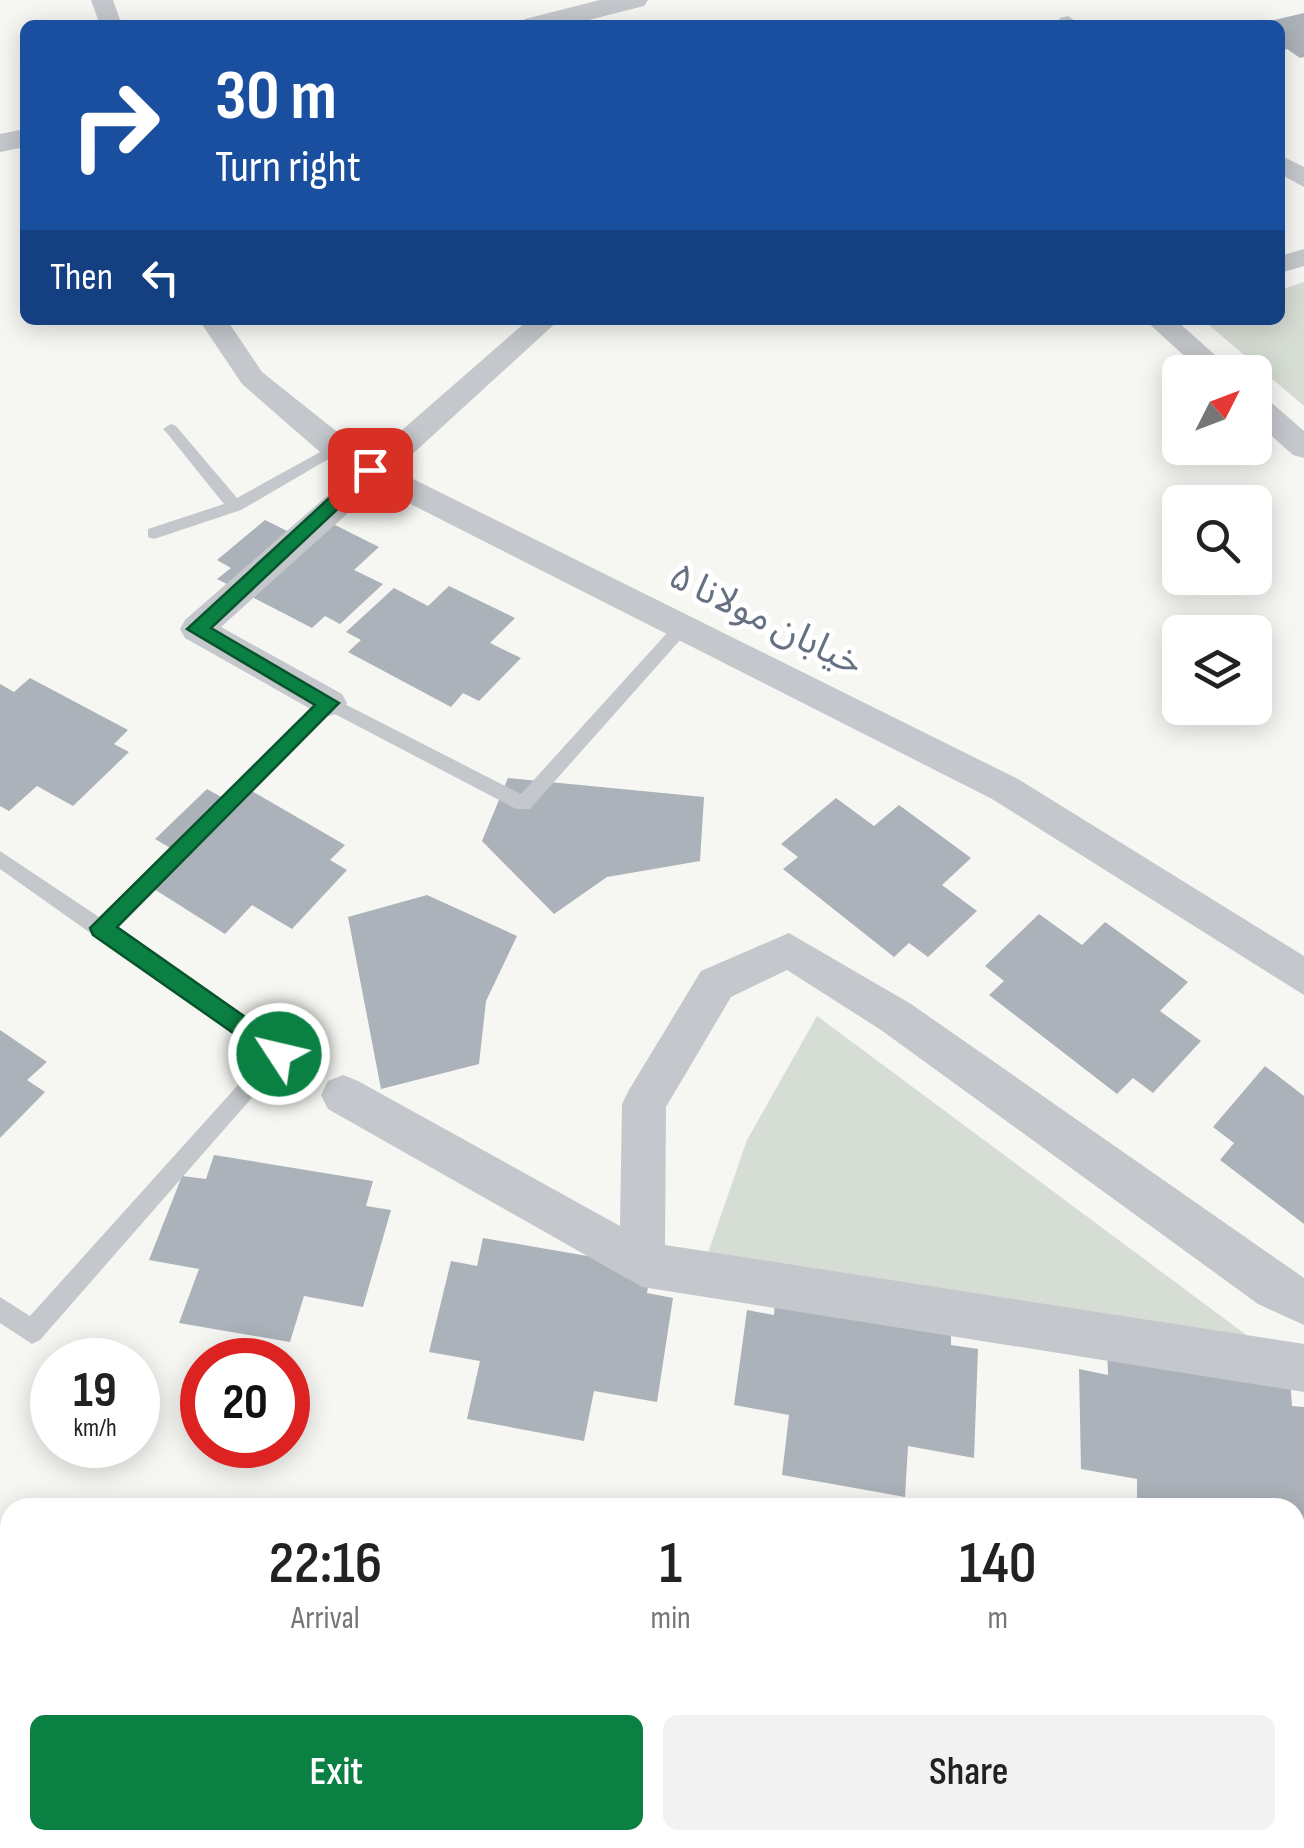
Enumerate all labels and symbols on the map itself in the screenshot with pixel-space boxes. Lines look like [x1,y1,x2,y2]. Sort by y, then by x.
north arrow [1162,355,1272,465]
pin [328,428,413,513]
street label: خیابان مولانا ۵ [662,554,870,686]
position arrow [227,1002,331,1106]
speed limit sign: 20 [180,1338,310,1468]

